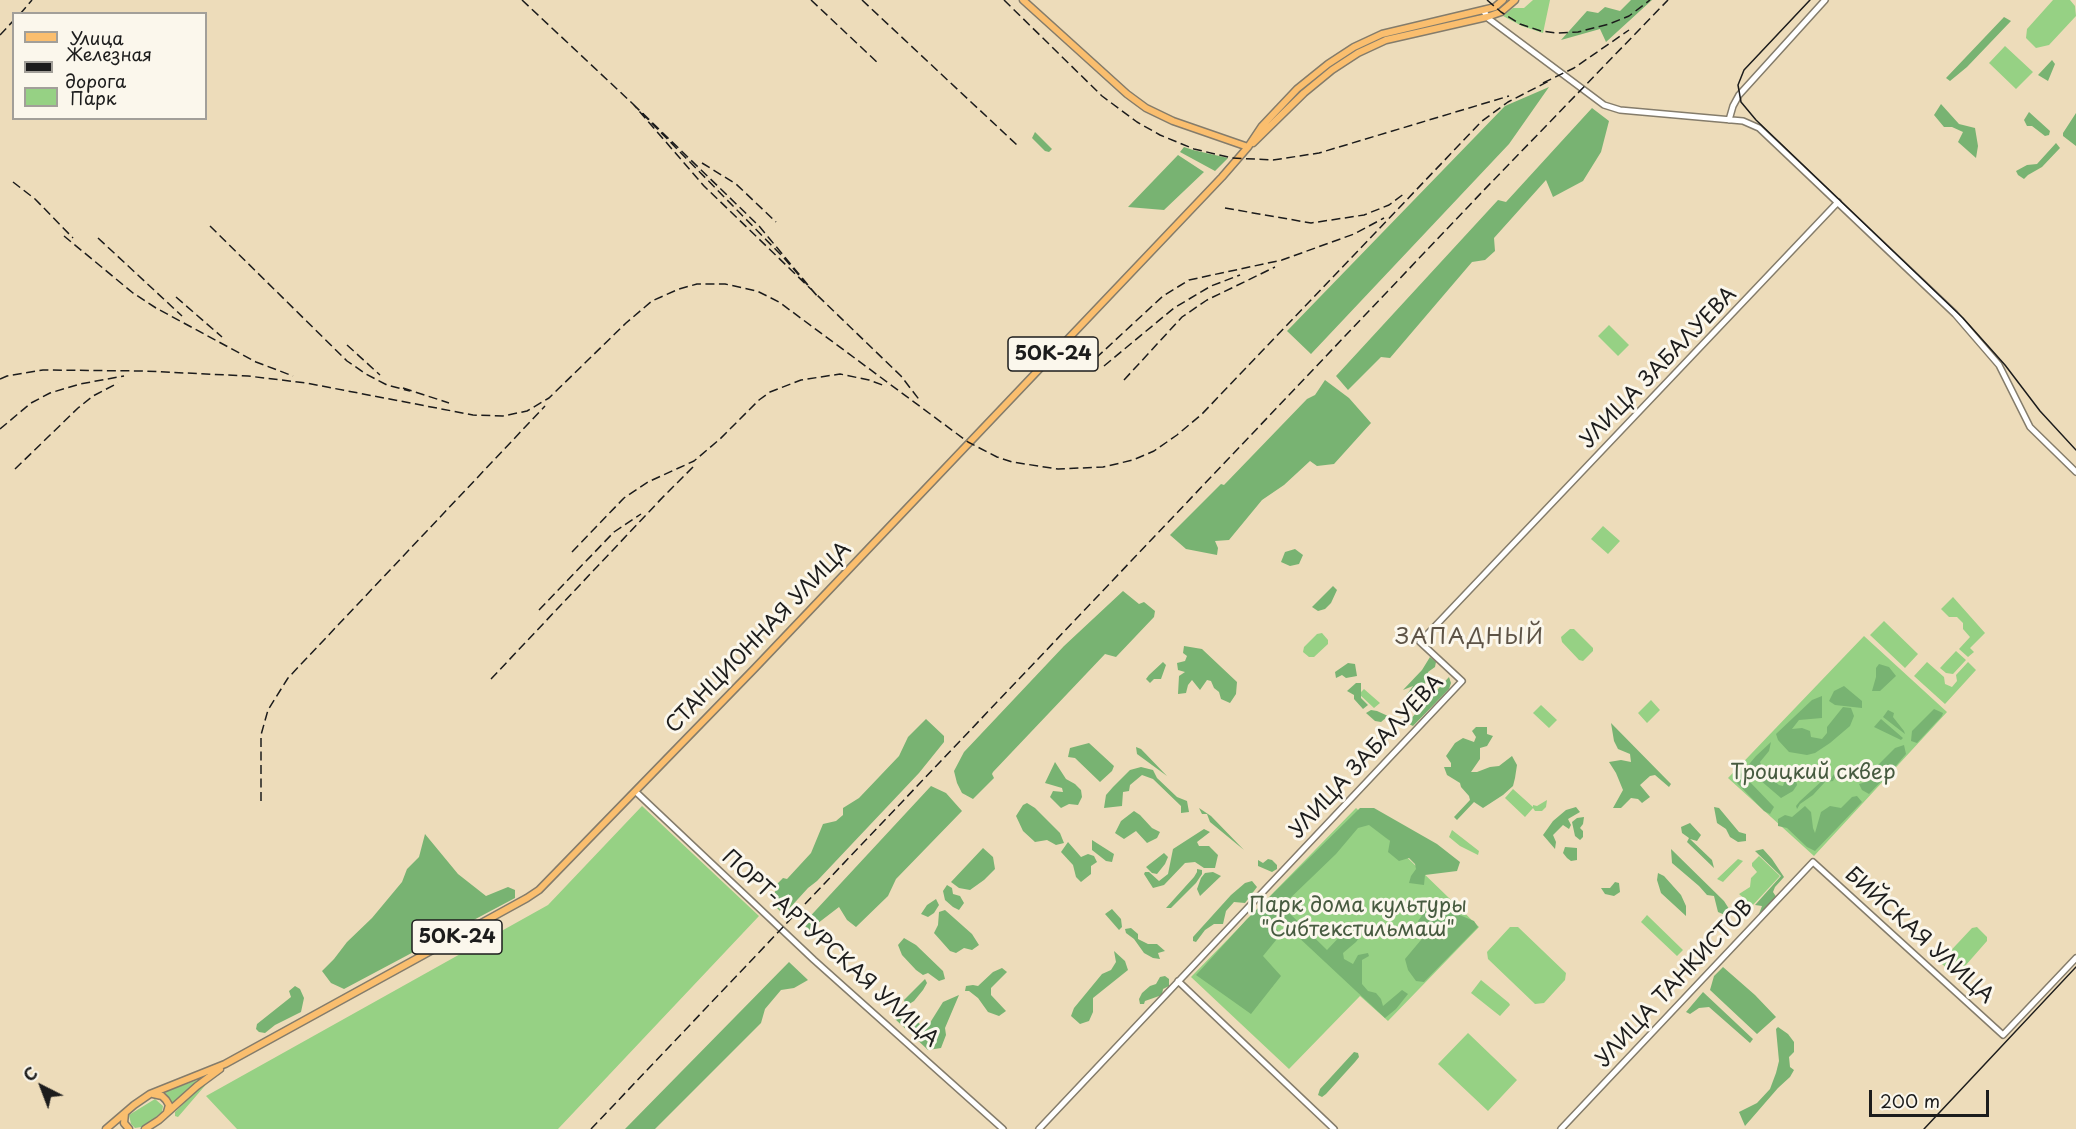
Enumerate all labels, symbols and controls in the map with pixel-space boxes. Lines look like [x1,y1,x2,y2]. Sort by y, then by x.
legend [12,12,207,120]
text: Улица [70,24,124,51]
text: Железная дорога [65,40,152,94]
text: Парк [70,84,116,111]
street label: УЛИЦА ЗАБАЛУЕВА [1576,282,1742,454]
road number: 50К-24 [1008,337,1098,371]
street label: СТАНЦИОННАЯ УЛИЦА [661,537,857,739]
district label: ЗАПАДНЫЙ [1396,625,1544,651]
street label: УЛИЦА ЗАБАЛУЕВА [1285,670,1449,844]
park label: Троицкий сквер [1730,760,1896,786]
street label: ПОРТ-АРТУРСКАЯ УЛИЦА [717,845,943,1053]
street label: БИЙСКАЯ УЛИЦА [1839,863,1999,1009]
park label: Парк дома культуры "Сибтекстильмаш" [1249,893,1467,943]
street label: УЛИЦА ТАНКИСТОВ [1591,895,1759,1073]
road number: 50К-24 [412,920,502,954]
north arrow [12,1057,72,1117]
text: С [17,1061,42,1087]
scale bar [1872,1078,1992,1116]
text: 200 m [1880,1087,1940,1114]

